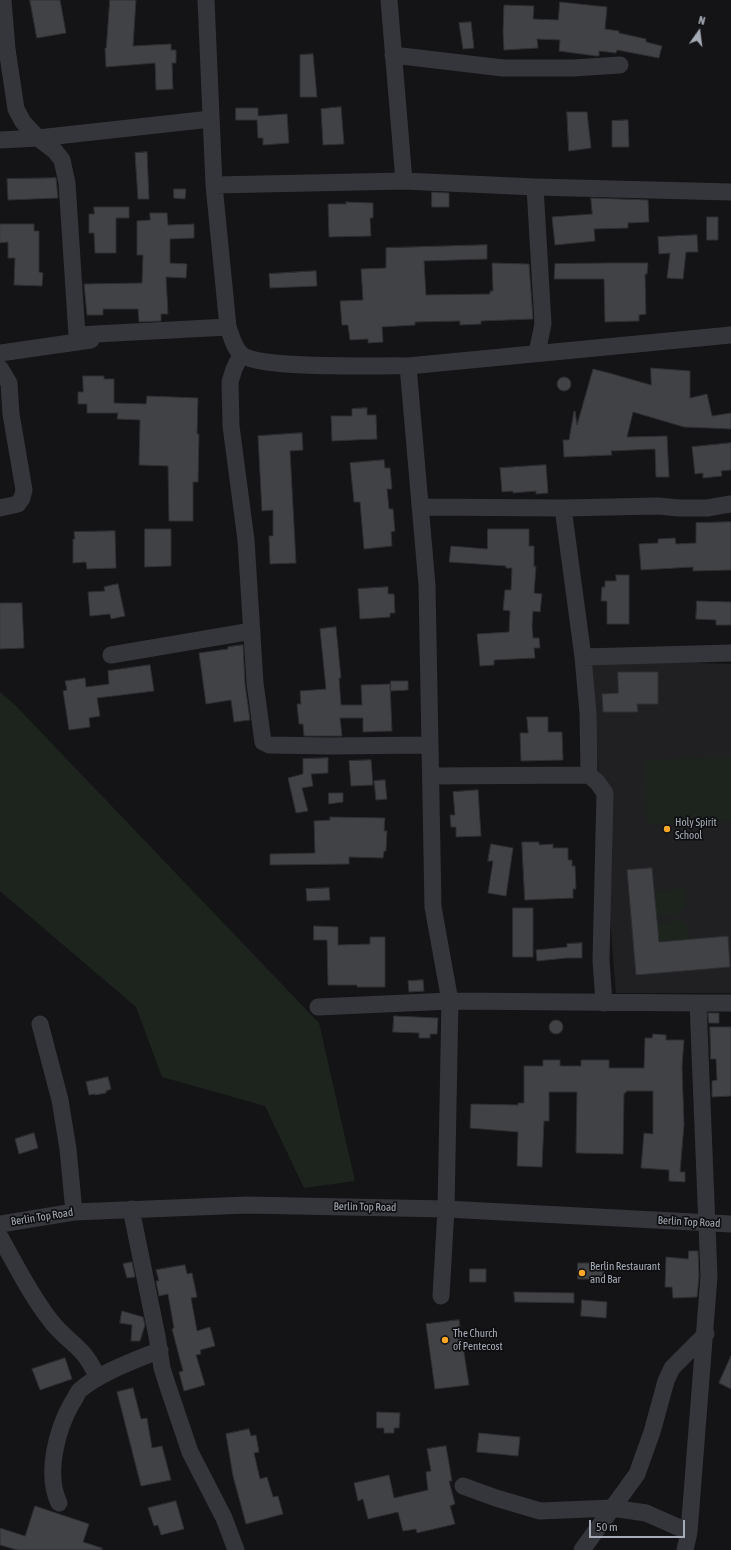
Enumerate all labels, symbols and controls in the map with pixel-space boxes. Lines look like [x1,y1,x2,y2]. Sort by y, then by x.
north arrow [679,12,719,52]
text: N [697,14,707,27]
place label: Holy Spirit School [675,816,717,842]
marker: Holy Spirit School [662,824,672,834]
street label: Berlin Top Road [333,1200,397,1214]
street label: Berlin Top Road [10,1206,74,1228]
street label: Berlin Top Road [657,1214,721,1230]
place label: Berlin Restaurant and Bar [590,1260,660,1286]
marker: Berlin Restaurant and Bar [577,1268,587,1278]
place label: The Church of Pentecost [453,1327,503,1353]
marker: The Church of Pentecost [440,1335,450,1345]
scale bar [591,1512,687,1538]
text: 50 m [596,1520,618,1534]

